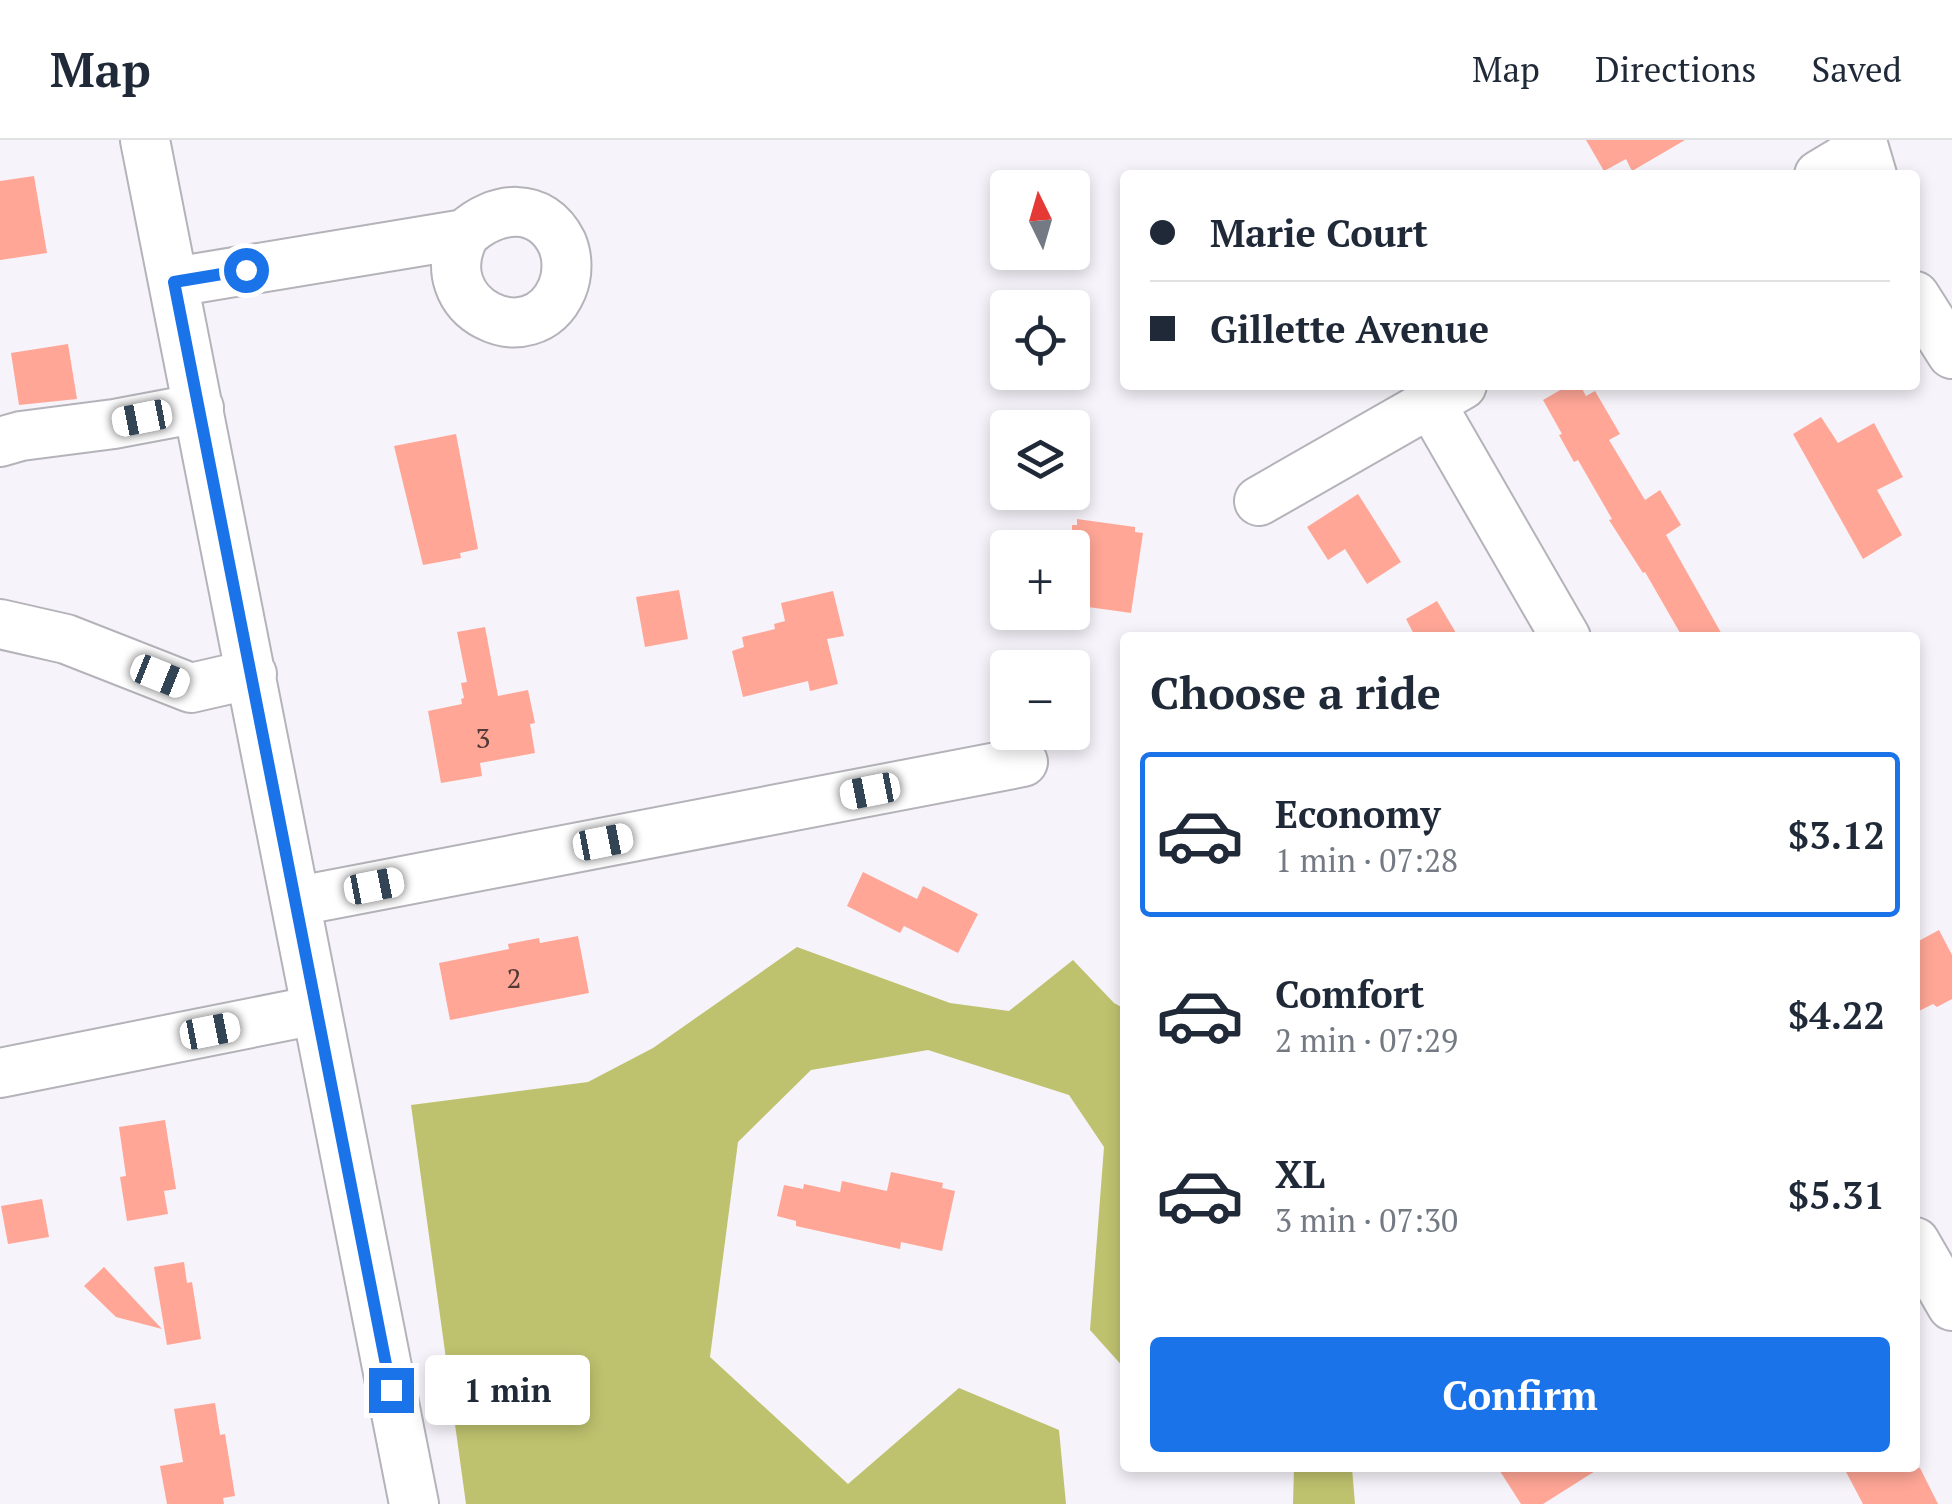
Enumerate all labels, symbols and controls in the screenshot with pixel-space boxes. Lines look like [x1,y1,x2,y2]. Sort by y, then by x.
text: Map [50,37,151,101]
text: Map [1472,46,1540,92]
text: Directions [1595,46,1756,92]
text: Saved [1811,46,1902,92]
north arrow [990,170,1090,270]
map controls [990,170,1090,750]
text: Marie Court [1210,208,1428,258]
route start [224,248,269,293]
button: locate [990,290,1090,390]
text: Gillette Avenue [1210,304,1489,354]
car [110,398,174,438]
button: layers [990,410,1090,510]
button: + [990,530,1090,630]
button: − [990,650,1090,750]
car [127,651,193,701]
text: Choose a ride [1150,662,1441,722]
house number: 3 [476,719,490,756]
car [838,771,902,811]
text: Economy [1275,789,1441,839]
icon: car [1155,790,1245,880]
text: $3.12 [1788,810,1885,860]
car [571,822,635,862]
text: 1 min · 07:28 [1275,839,1458,881]
car [342,866,406,906]
house number: 2 [507,959,521,996]
text: Comfort [1275,969,1424,1019]
icon: car [1155,970,1245,1060]
text: $4.22 [1788,990,1885,1040]
car [178,1011,242,1051]
text: 2 min · 07:29 [1275,1019,1458,1061]
text: XL [1275,1149,1325,1199]
icon: car [1155,1150,1245,1240]
text: $5.31 [1788,1170,1885,1220]
text: 3 min · 07:30 [1275,1199,1458,1241]
button: Confirm [1150,1337,1890,1452]
callout: 1 min [426,1355,591,1425]
route end [369,1368,414,1413]
text: 1 min [464,1369,551,1411]

